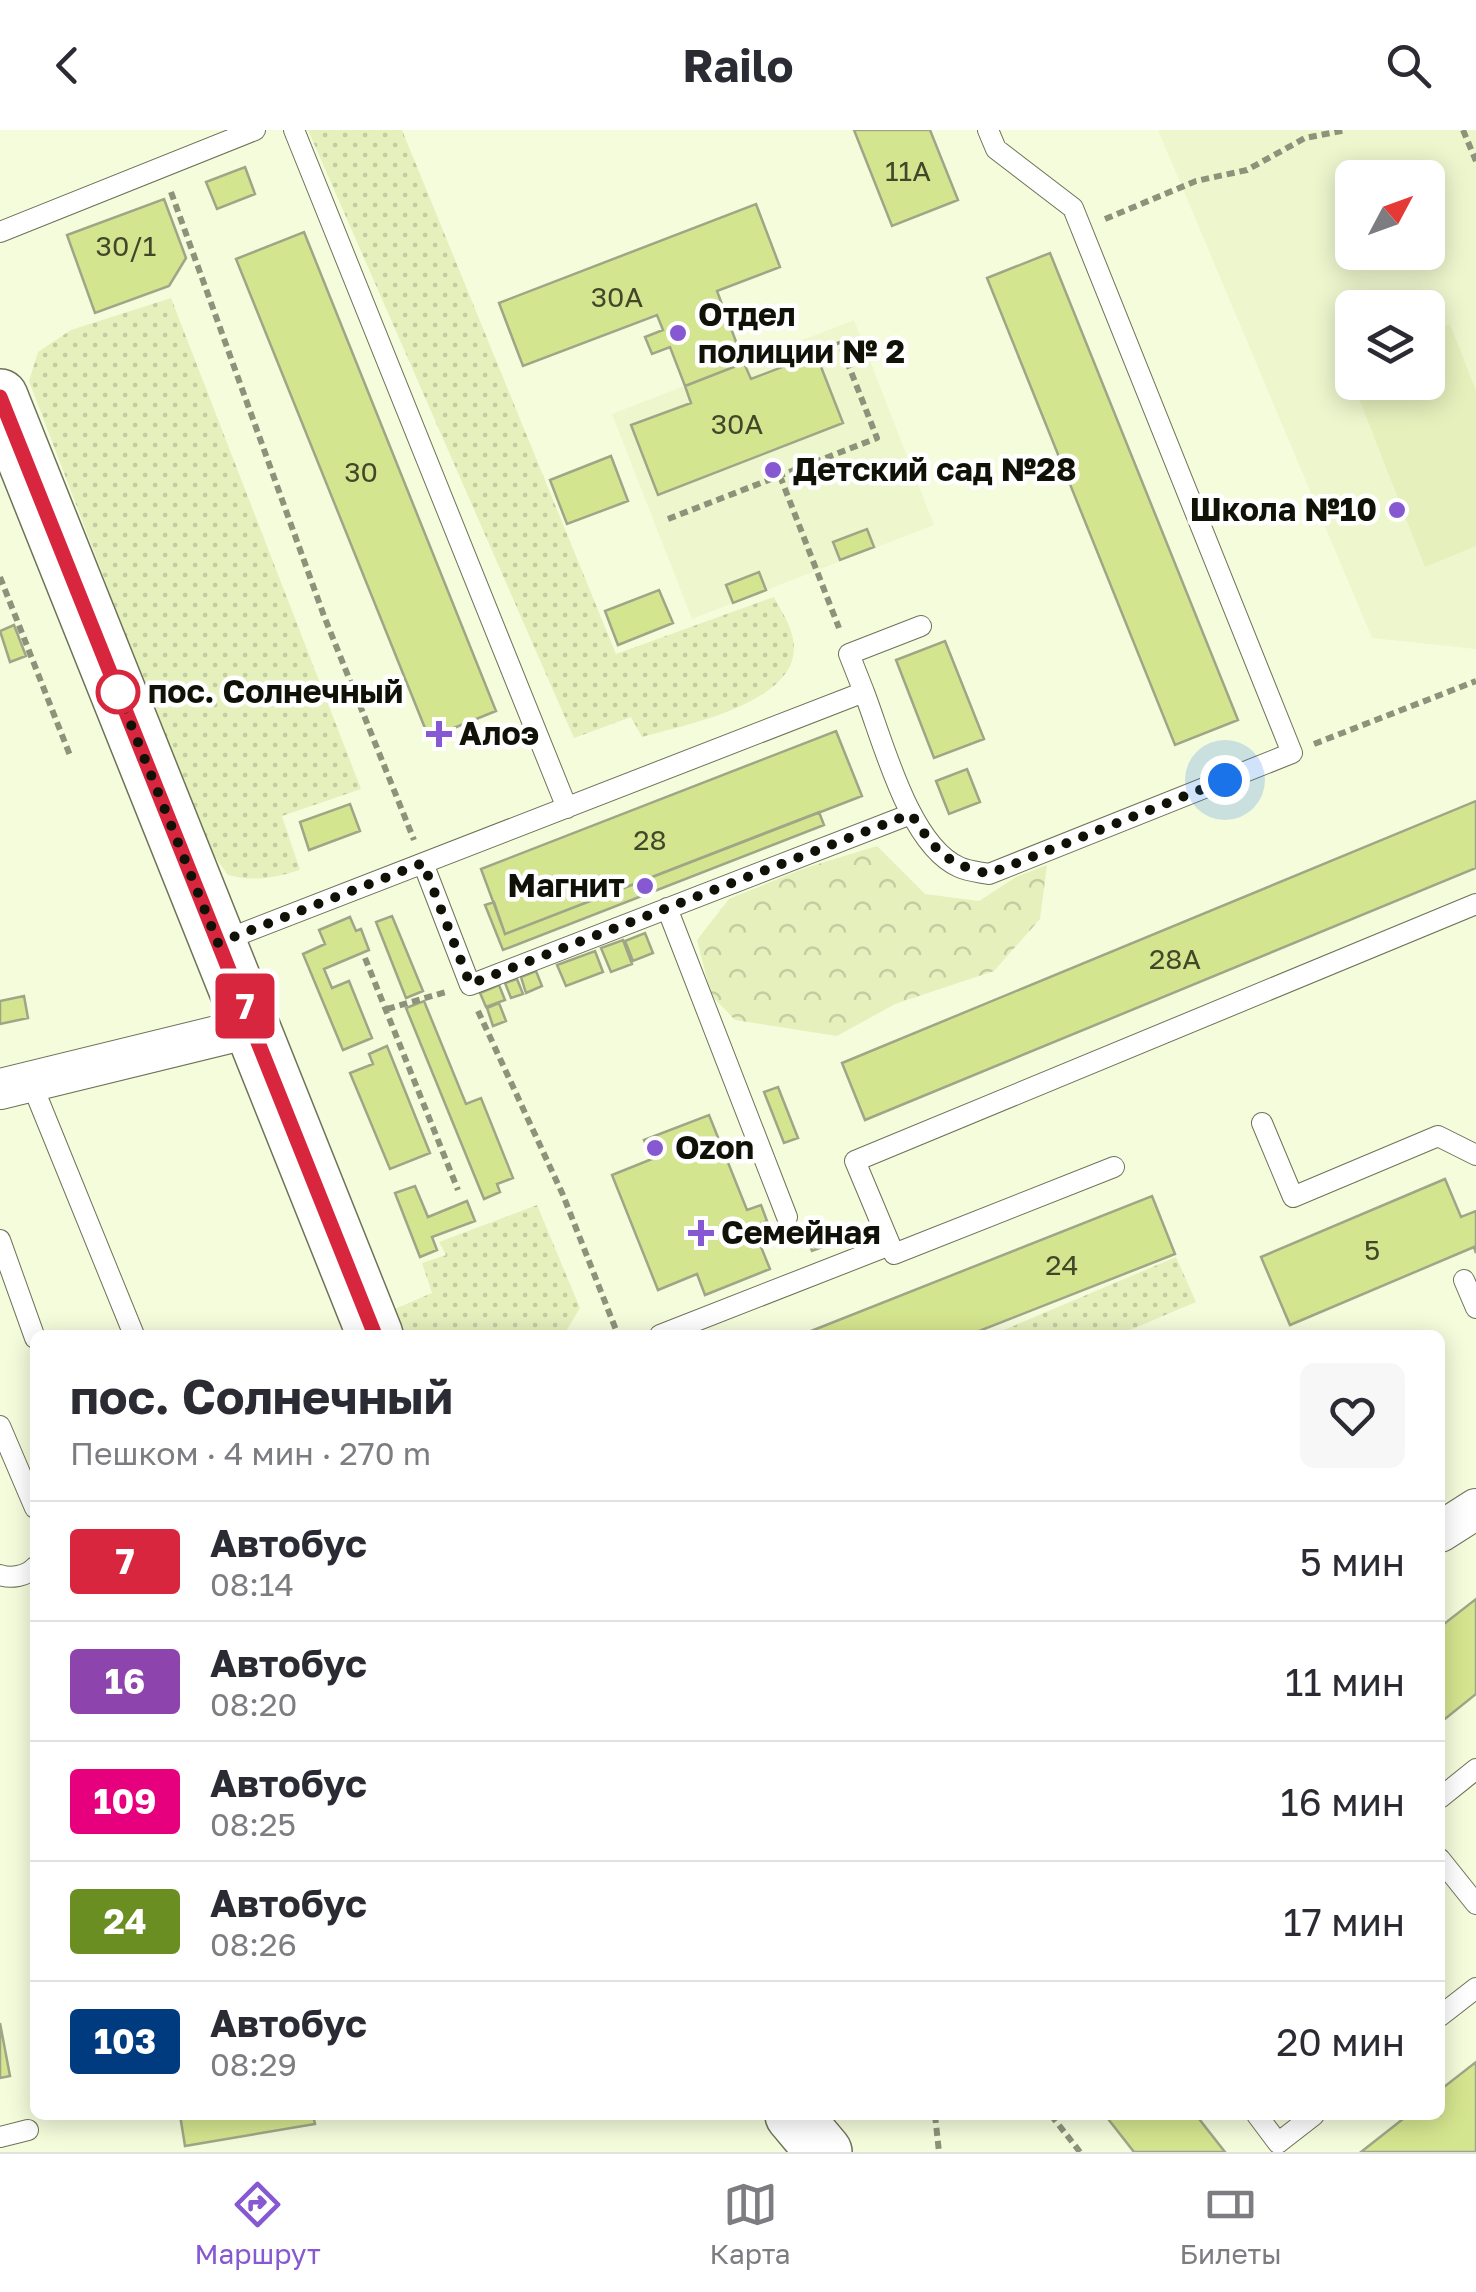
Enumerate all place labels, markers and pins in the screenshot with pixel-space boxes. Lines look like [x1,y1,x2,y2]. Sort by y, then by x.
place label: Отдел полиции № 2 [698,295,905,370]
marker: Отдел полиции № 2 [667,322,689,344]
place label: Детский сад №28 [793,450,1076,488]
marker: Детский сад №28 [762,459,784,481]
place label: Школа №10 [1190,490,1377,528]
marker: Школа №10 [1386,499,1408,521]
marker: пос. Солнечный [97,671,139,713]
place label: пос. Солнечный [148,672,403,710]
place label: Алоэ [459,714,539,752]
marker: Алоэ [428,723,450,745]
place label: Магнит [508,866,625,904]
marker: Магнит [634,875,656,897]
place label: Ozon [675,1128,754,1166]
marker: Ozon [644,1137,666,1159]
place label: Семейная [721,1213,881,1251]
marker: Семейная [690,1222,712,1244]

